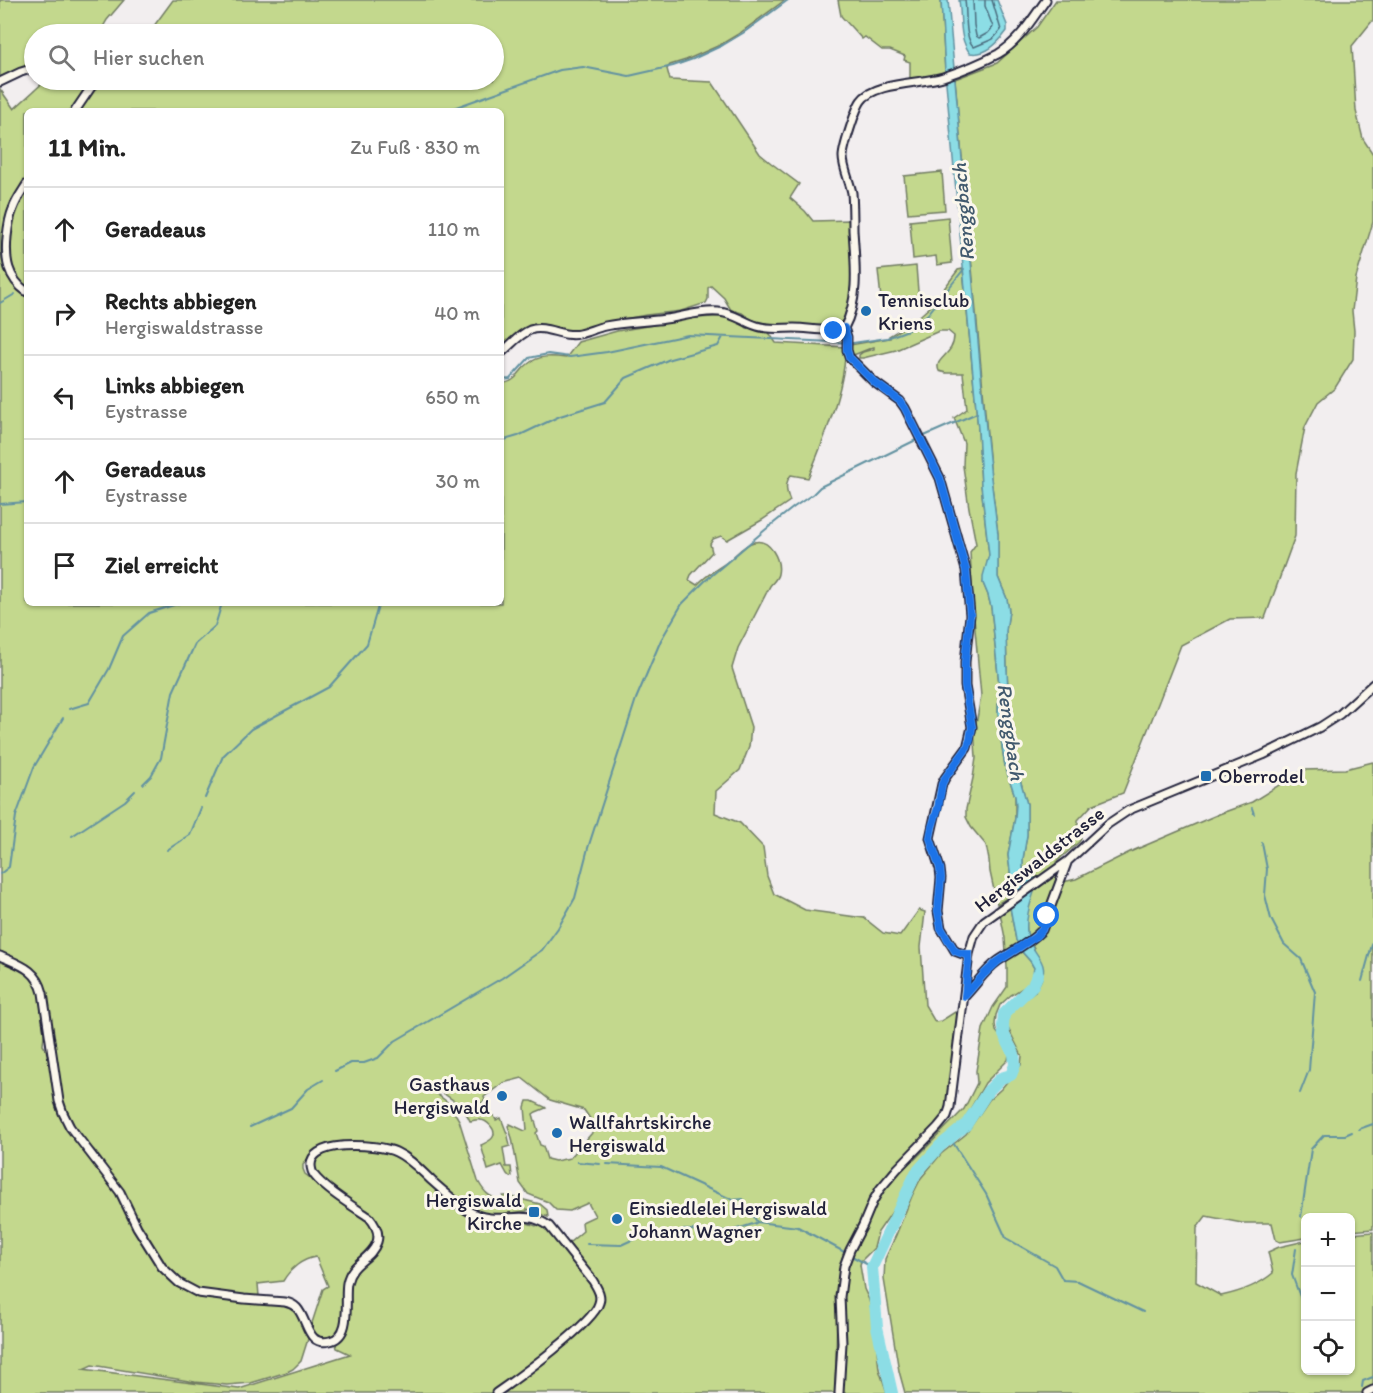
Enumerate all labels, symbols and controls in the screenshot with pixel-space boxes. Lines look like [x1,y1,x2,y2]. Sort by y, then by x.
search box [24,24,504,90]
icon: search [45,41,78,74]
text: Hier suchen [93,44,204,71]
text: 11 Min. [48,131,126,163]
text: Zu Fuß · 830 m [350,135,480,159]
water label: Renggbach [946,161,979,262]
icon: ahead [48,213,81,246]
text: Geradeaus [105,216,206,243]
text: 110 m [428,217,480,241]
text: Rechts abbiegen [105,288,257,315]
place label: Tennisclub Kriens [878,288,969,335]
icon: right [48,297,81,330]
text: 40 m [434,301,480,325]
marker: Tennisclub Kriens [859,304,873,318]
text: Hergiswaldstrasse [105,315,263,339]
route end [820,317,846,343]
text: Links abbiegen [105,372,244,399]
icon: left [48,381,81,414]
text: 650 m [425,385,480,409]
text: Eystrasse [105,399,188,423]
text: Geradeaus [105,456,206,483]
icon: ahead [48,465,81,498]
text: 30 m [435,469,480,493]
text: Eystrasse [105,483,188,507]
icon: arrive [48,549,81,582]
text: Ziel erreicht [105,552,218,579]
water label: Renggbach [992,682,1031,783]
place label: Oberrodel [1218,764,1305,788]
marker: Oberrodel [1199,769,1213,783]
street label: Hergiswaldstrasse [969,801,1109,917]
route start [1033,902,1059,928]
place label: Gasthaus Hergiswald [394,1072,490,1119]
marker: Gasthaus Hergiswald [495,1089,509,1103]
place label: Wallfahrtskirche Hergiswald [569,1110,712,1157]
marker: Wallfahrtskirche Hergiswald [550,1126,564,1140]
place label: Hergiswald Kirche [426,1188,522,1235]
place label: Einsiedlelei Hergiswald Johann Wagner [629,1196,827,1243]
marker: Hergiswald Kirche [527,1205,541,1219]
marker: Einsiedlelei Hergiswald Johann Wagner [610,1212,624,1226]
map controls [1301,1213,1355,1375]
button: + [1301,1213,1355,1267]
button: − [1301,1267,1355,1321]
button: locate [1301,1321,1355,1375]

